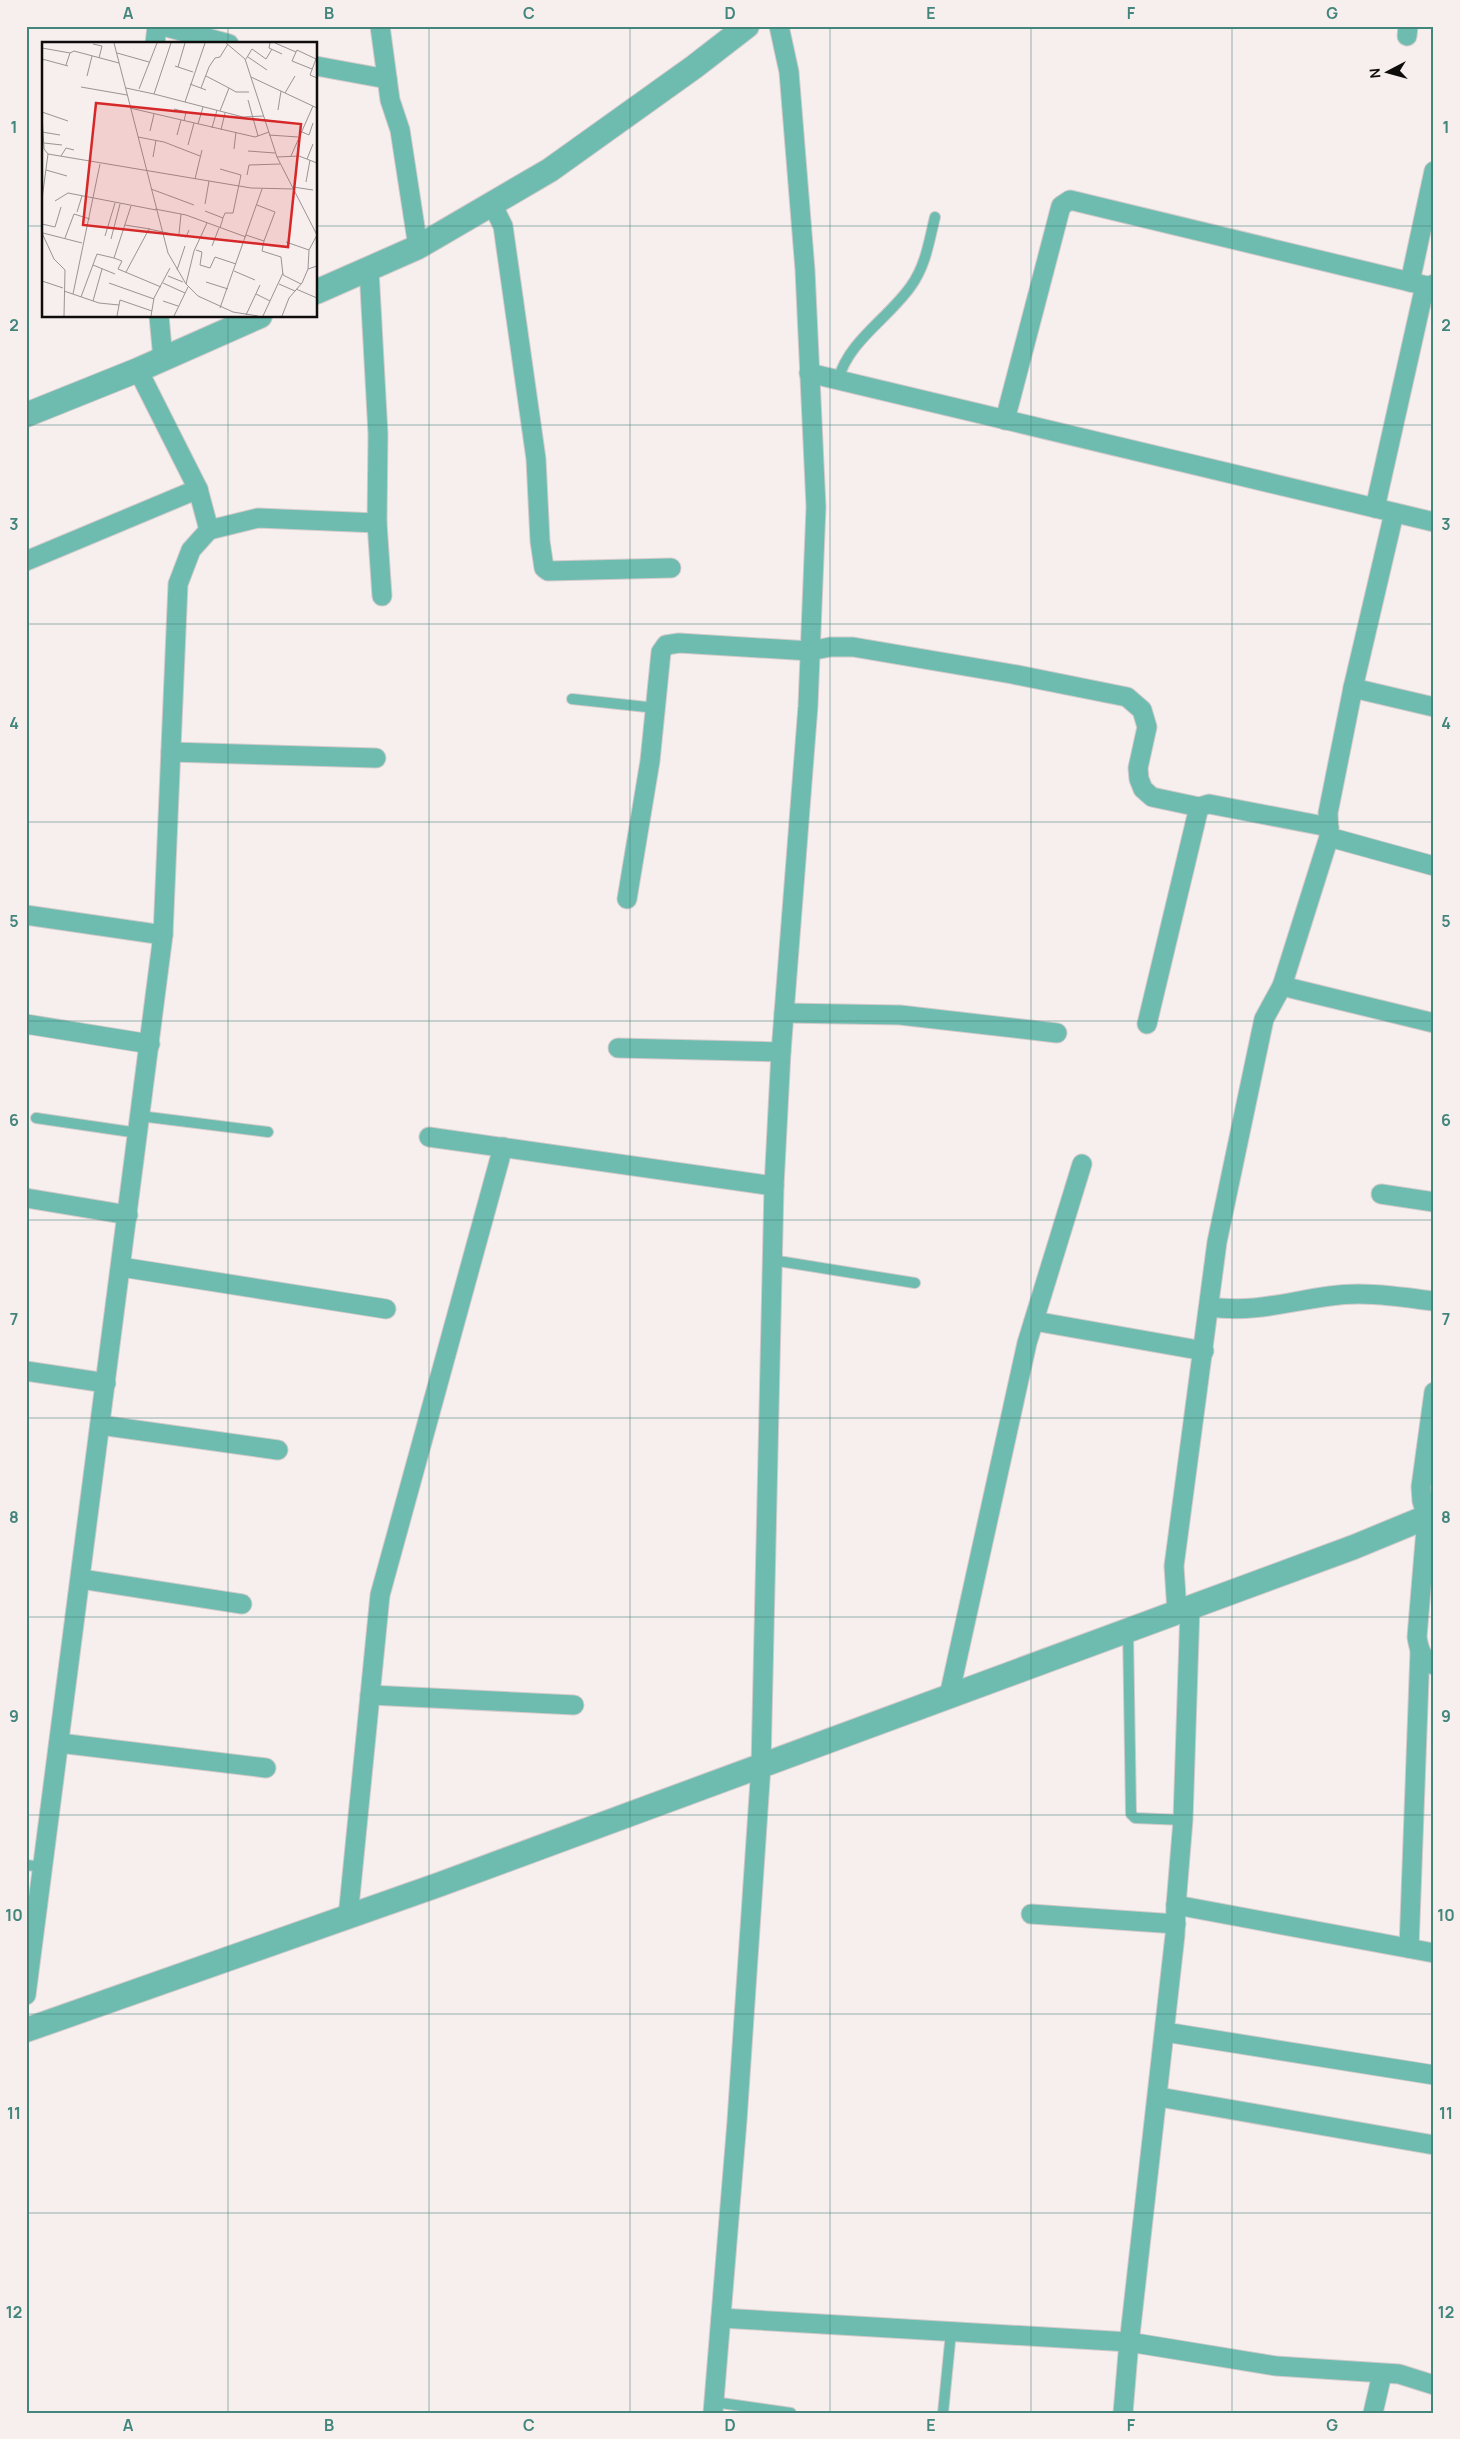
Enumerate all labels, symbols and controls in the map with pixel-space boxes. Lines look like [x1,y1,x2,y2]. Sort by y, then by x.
text: A [123,2,134,24]
text: B [324,2,334,24]
text: C [523,2,535,24]
text: D [724,2,736,24]
text: E [926,2,936,24]
text: F [1127,2,1136,24]
text: G [1326,2,1338,24]
inset map [42,42,318,318]
north arrow [1362,48,1412,98]
text: N [1365,67,1385,79]
text: 1 [10,116,18,138]
text: 1 [1442,116,1450,138]
text: 2 [9,314,19,336]
text: 2 [1441,314,1451,336]
text: 3 [9,513,19,535]
text: 3 [1441,513,1451,535]
text: 4 [9,712,19,734]
text: 4 [1441,712,1451,734]
text: 5 [9,910,19,932]
text: 5 [1441,910,1451,932]
text: 6 [9,1109,19,1131]
text: 6 [1441,1109,1451,1131]
text: 7 [10,1308,18,1330]
text: 7 [1442,1308,1450,1330]
text: 8 [9,1506,19,1528]
text: 8 [1441,1506,1451,1528]
text: 9 [9,1705,19,1727]
text: 9 [1441,1705,1451,1727]
text: 10 [5,1904,23,1926]
text: 10 [1437,1904,1455,1926]
text: 11 [7,2102,21,2124]
text: 11 [1439,2102,1453,2124]
text: 12 [6,2301,22,2323]
text: 12 [1438,2301,1454,2323]
text: A [123,2414,134,2436]
text: B [324,2414,334,2436]
text: C [523,2414,535,2436]
text: D [724,2414,736,2436]
text: E [926,2414,936,2436]
text: F [1127,2414,1136,2436]
text: G [1326,2414,1338,2436]

